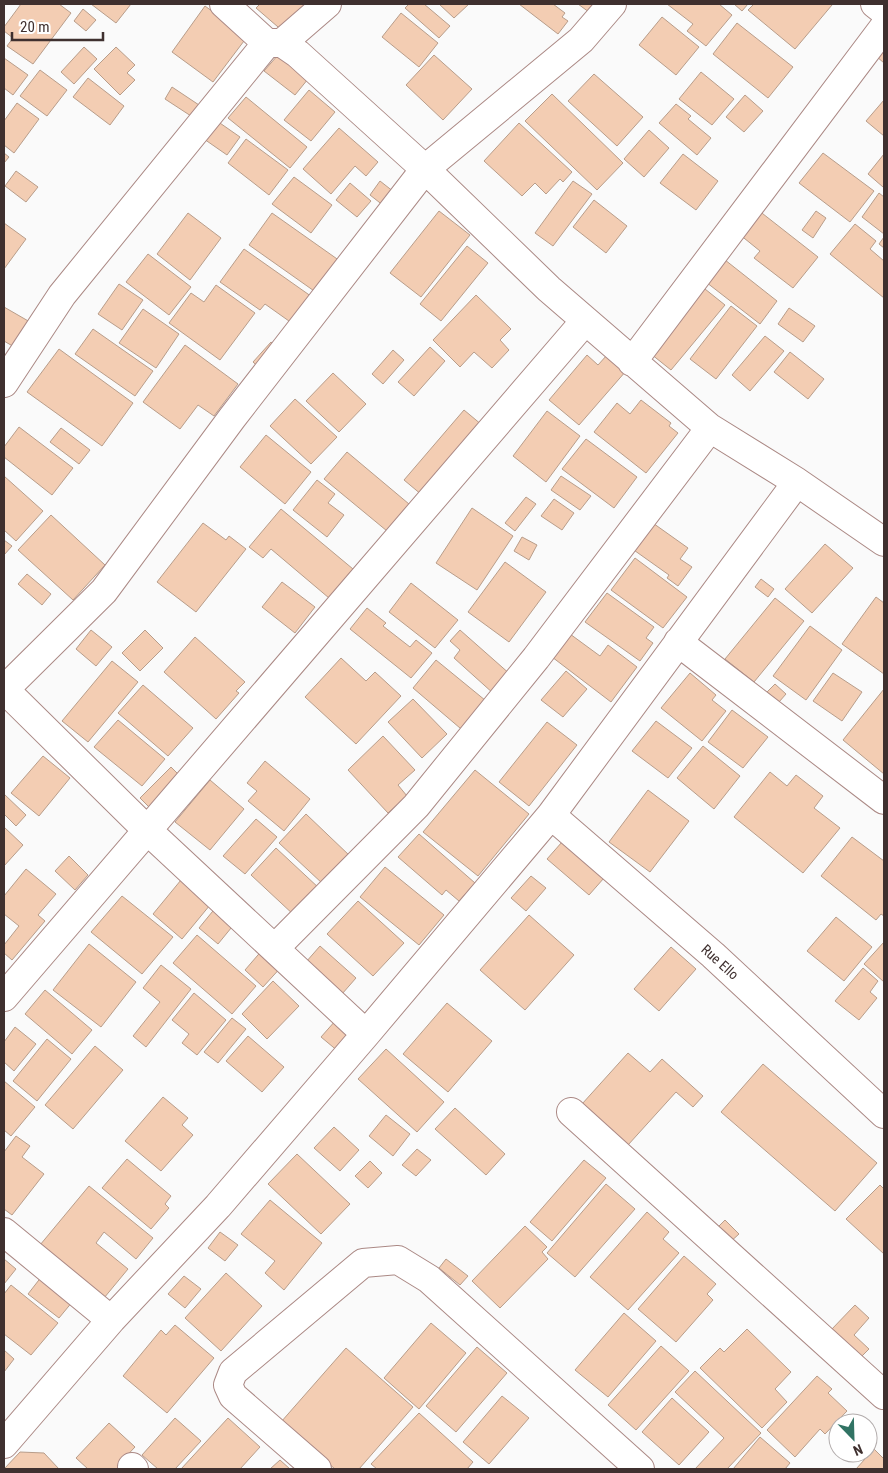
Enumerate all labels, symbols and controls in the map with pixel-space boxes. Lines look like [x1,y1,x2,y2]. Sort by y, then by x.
scale bar [12,10,104,42]
text: 20 m [20,18,50,36]
street label: Rue Ello [698,941,742,983]
north arrow [828,1413,878,1463]
text: N [851,1441,865,1459]

